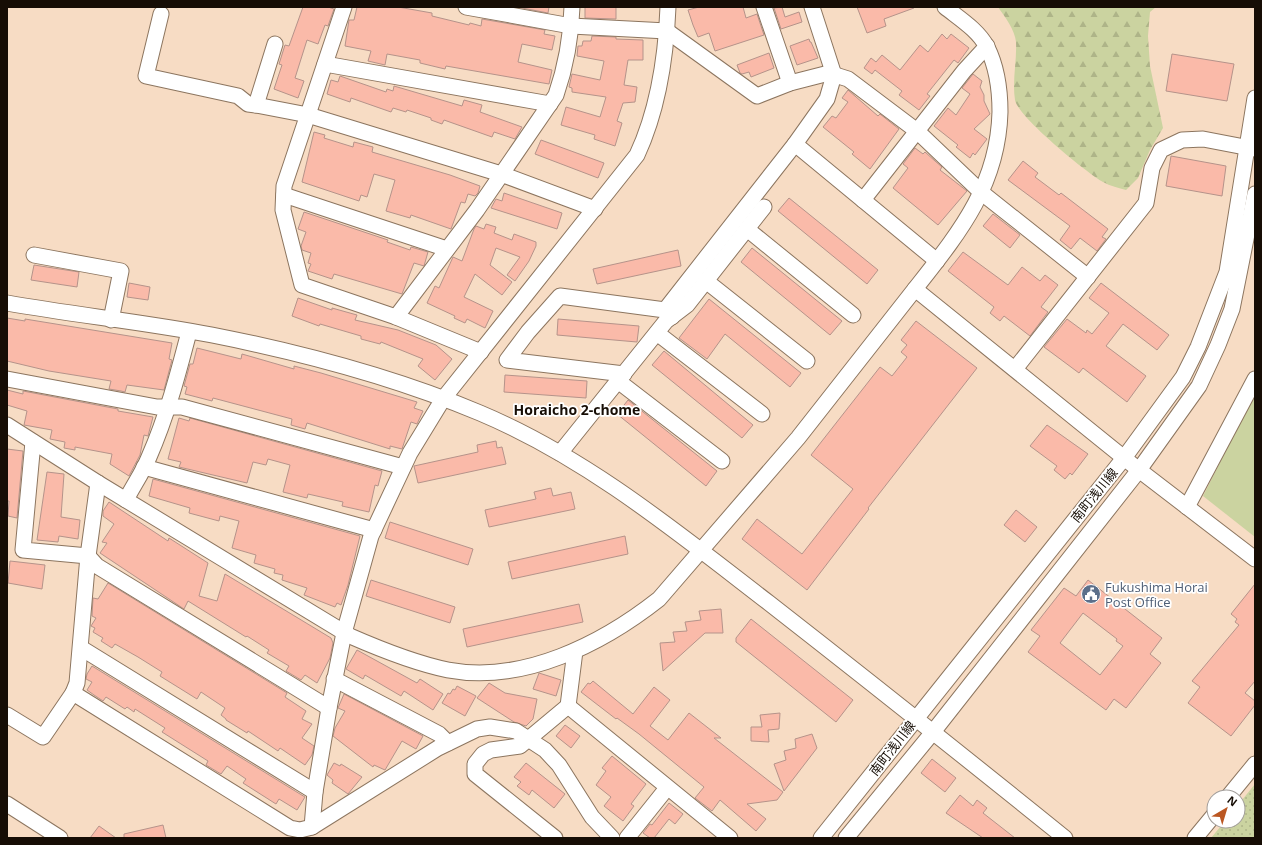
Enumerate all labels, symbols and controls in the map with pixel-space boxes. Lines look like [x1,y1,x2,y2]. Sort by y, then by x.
district label: Horaicho 2-chome [514,400,640,419]
street label: 南町浅川線 [1067,464,1121,526]
place label: Fukushima Horai Post Office [1105,578,1208,611]
public building icon: Fukushima Horai Post Office [1080,583,1102,605]
street label: 南町浅川線 [865,717,919,779]
north arrow [1206,789,1246,829]
text: N [1224,792,1241,809]

